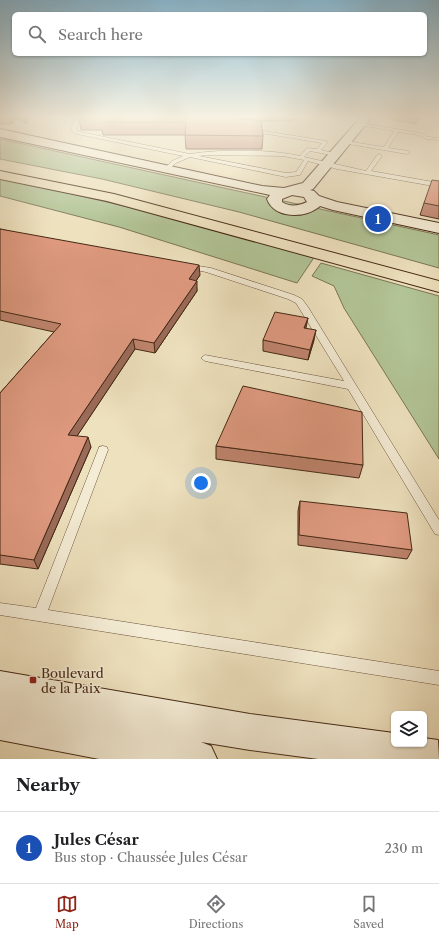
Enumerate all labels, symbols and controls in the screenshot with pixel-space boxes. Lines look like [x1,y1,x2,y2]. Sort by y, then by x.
search box [12,12,427,56]
icon: search [26,23,48,45]
text: Search here [58,25,143,44]
pin: 1 [365,204,391,234]
your location [191,473,211,493]
place label: Boulevard de la Paix [41,665,104,696]
marker: Boulevard de la Paix [28,675,38,685]
map controls [391,711,427,747]
button: layers [391,711,427,747]
text: Nearby [16,775,80,795]
text: Jules César [54,830,139,849]
text: 1 [26,840,32,856]
text: 230 m [385,840,423,856]
text: Bus stop · Chaussée Jules César [54,849,247,865]
tab: Map [55,893,79,931]
tab: Directions [189,893,243,931]
tab: Saved [353,893,384,931]

